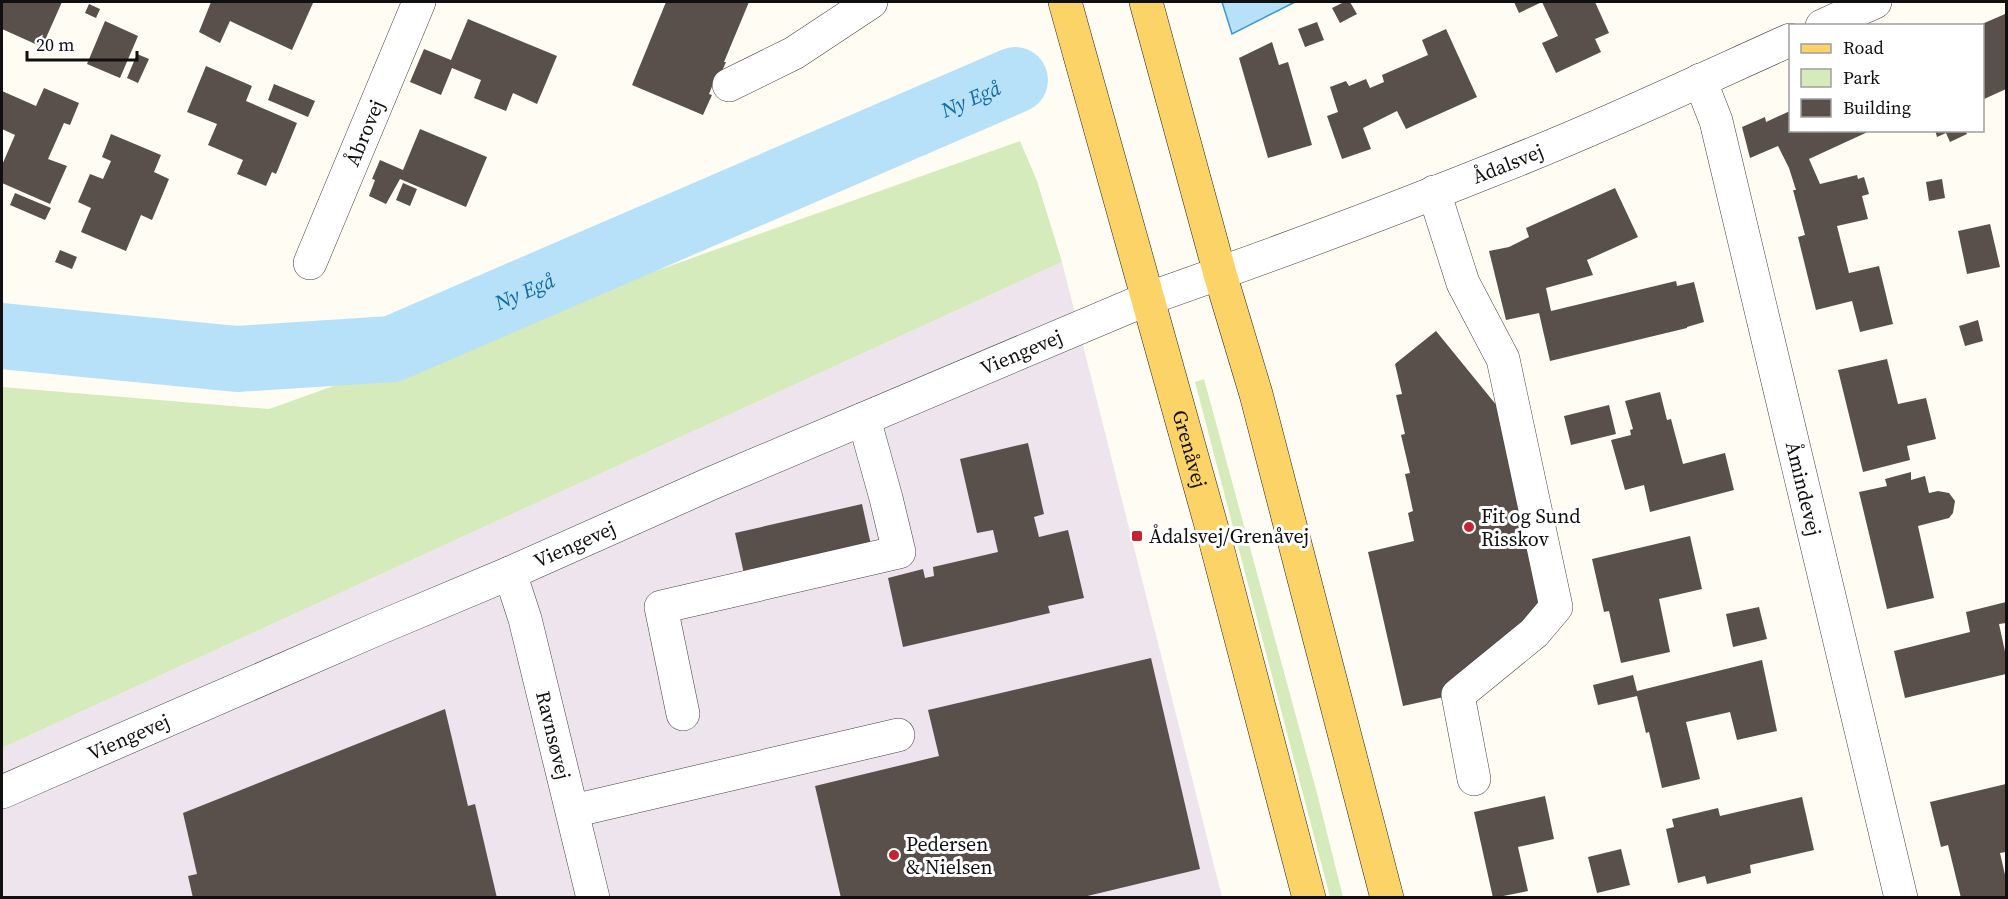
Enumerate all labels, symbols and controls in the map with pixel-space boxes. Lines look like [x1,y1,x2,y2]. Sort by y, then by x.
scale bar [27,24,136,62]
legend [1789,24,1984,132]
text: 20 m [36,32,74,57]
text: Road [1843,35,1884,60]
text: Park [1843,65,1880,90]
water label: Ny Egå [935,73,1005,125]
street label: Åbrovej [338,95,391,170]
text: Building [1843,95,1911,120]
street label: Ådalsvej [1468,137,1548,190]
water label: Ny Egå [489,265,559,317]
street label: Viengevej [976,322,1067,382]
street label: Grenåvej [1166,407,1214,491]
street label: Åmindevej [1779,439,1828,539]
place label: Fit og Sund Risskov [1481,502,1581,553]
street label: Viengevej [529,514,620,575]
marker: Fit og Sund Risskov [1462,520,1476,534]
place label: Ådalsvej/Grenåvej [1149,522,1309,550]
marker: Ådalsvej/Grenåvej [1130,529,1144,543]
street label: Ravnsøvej [529,688,578,782]
street label: Viengevej [83,707,174,767]
place label: Pedersen & Nielsen [906,830,993,881]
marker: Pedersen & Nielsen [887,848,901,862]

